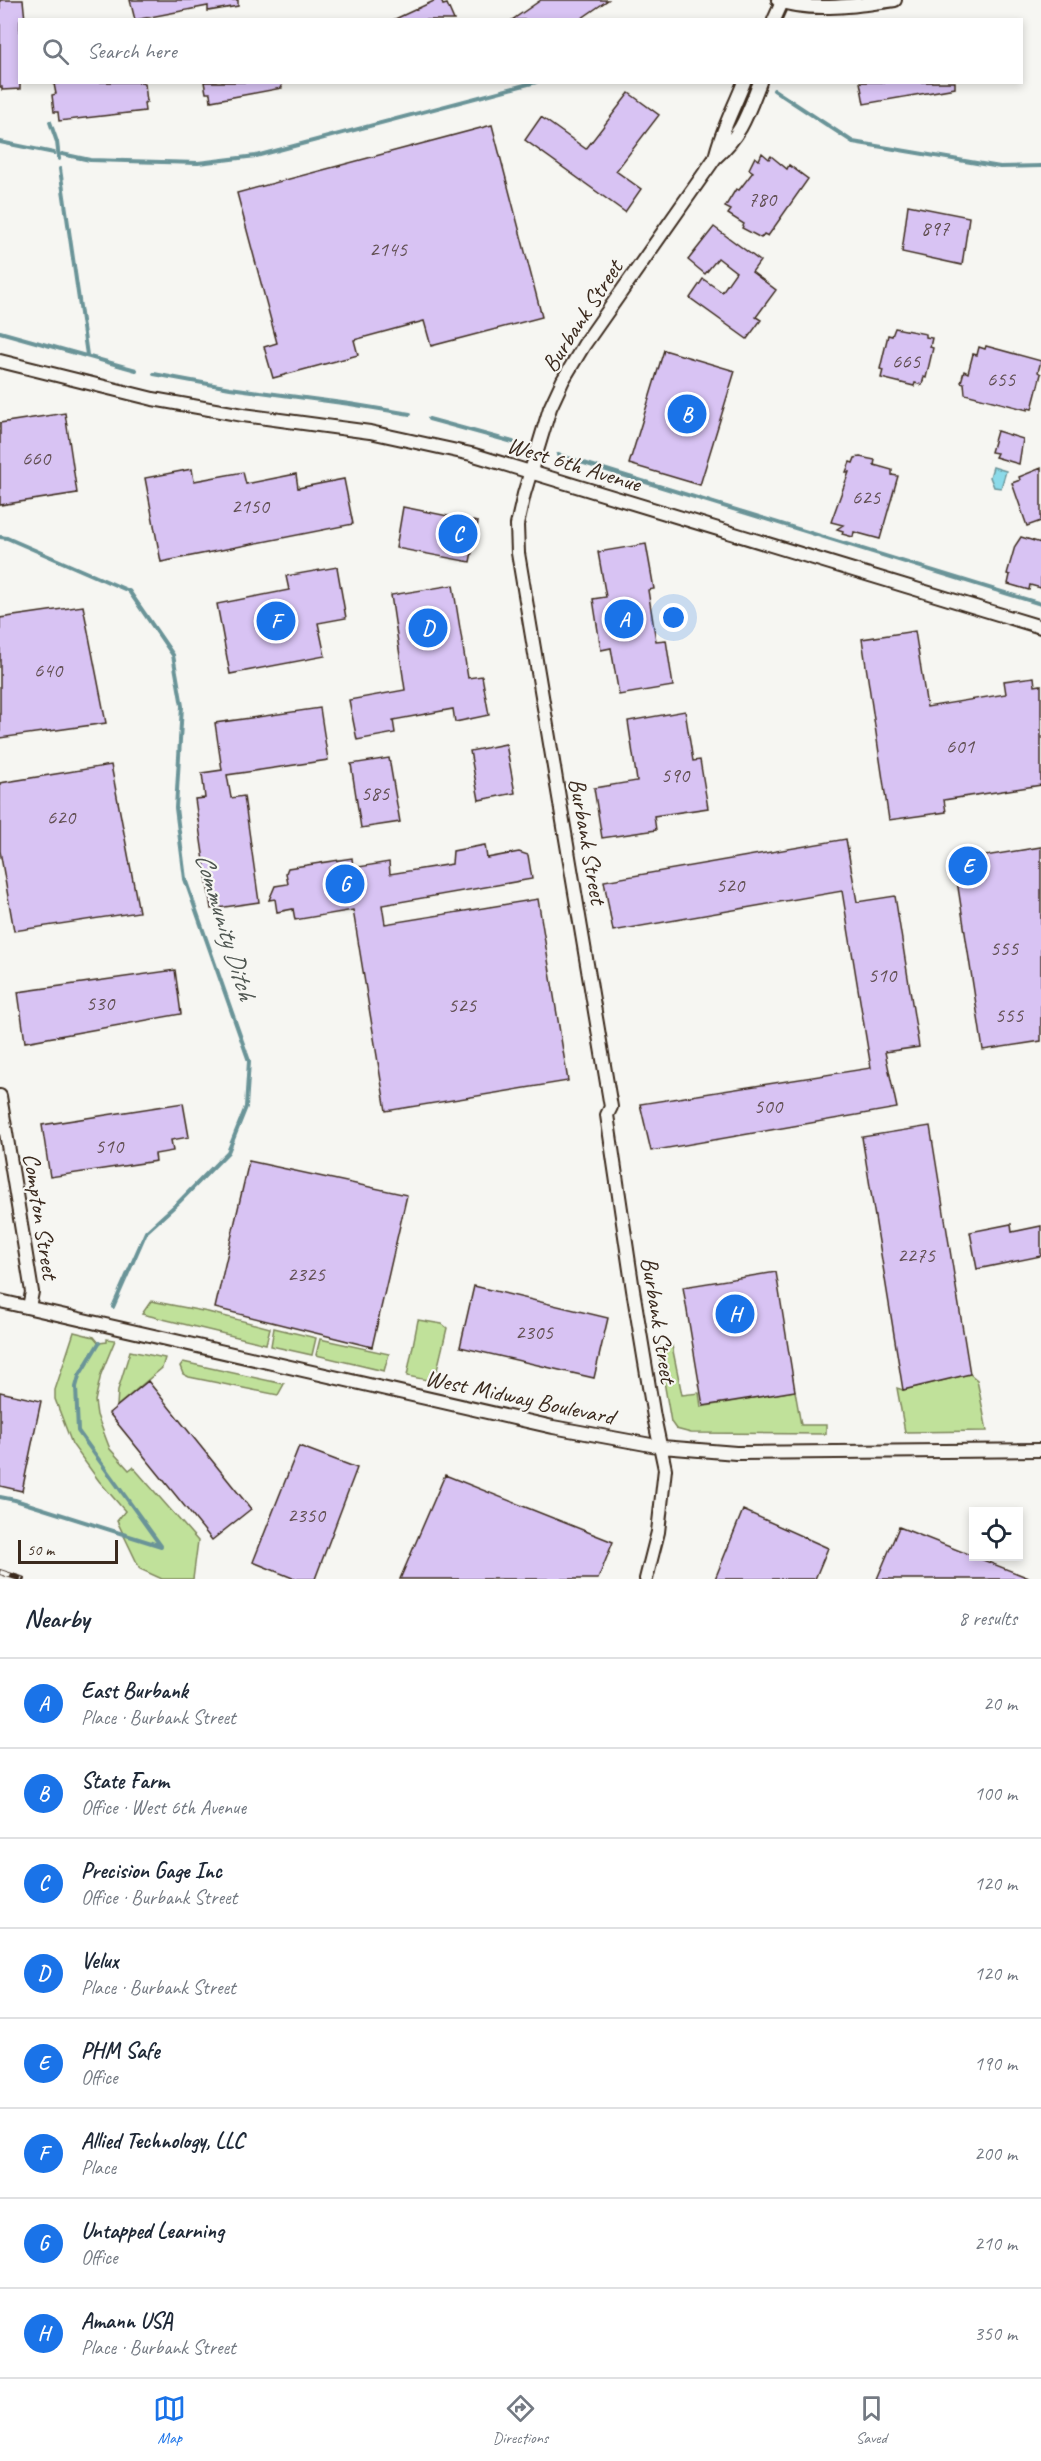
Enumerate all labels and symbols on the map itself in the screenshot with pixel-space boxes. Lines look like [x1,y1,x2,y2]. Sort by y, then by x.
house number: 780 [748,186,778,212]
house number: 897 [921,215,951,241]
house number: 2145 [369,236,408,262]
street label: Burbank Street [535,253,630,378]
house number: 665 [892,348,922,374]
house number: 655 [987,366,1017,392]
pin: B [668,392,706,436]
street label: West 6th Avenue [504,429,646,499]
house number: 660 [22,445,52,471]
house number: 625 [852,484,882,510]
house number: 2150 [231,493,270,519]
pin: C [438,512,478,556]
pin: A [604,596,644,642]
pin: F [256,598,296,644]
your location [659,603,688,632]
pin: D [408,606,448,650]
house number: 640 [34,657,64,683]
house number: 601 [946,733,976,759]
house number: 590 [661,762,691,788]
street label: Burbank Street [562,776,614,908]
house number: 585 [361,780,391,806]
house number: 620 [47,804,77,830]
pin: E [948,844,988,888]
water label: Community Ditch [188,849,264,1006]
pin: G [326,862,364,906]
house number: 520 [716,872,746,898]
house number: 555 [990,935,1020,961]
house number: 510 [868,962,898,988]
house number: 530 [86,990,116,1016]
house number: 525 [448,992,478,1018]
house number: 555 [995,1002,1025,1028]
house number: 500 [754,1093,784,1119]
house number: 510 [95,1133,125,1159]
street label: Compton Street [16,1151,66,1283]
house number: 2275 [897,1242,936,1268]
street label: Burbank Street [634,1255,684,1387]
house number: 2325 [287,1261,326,1287]
pin: H [716,1292,754,1336]
house number: 2305 [515,1319,554,1345]
street label: West Midway Boulevard [423,1362,621,1432]
house number: 2350 [287,1502,326,1528]
scale bar [18,1537,118,1564]

